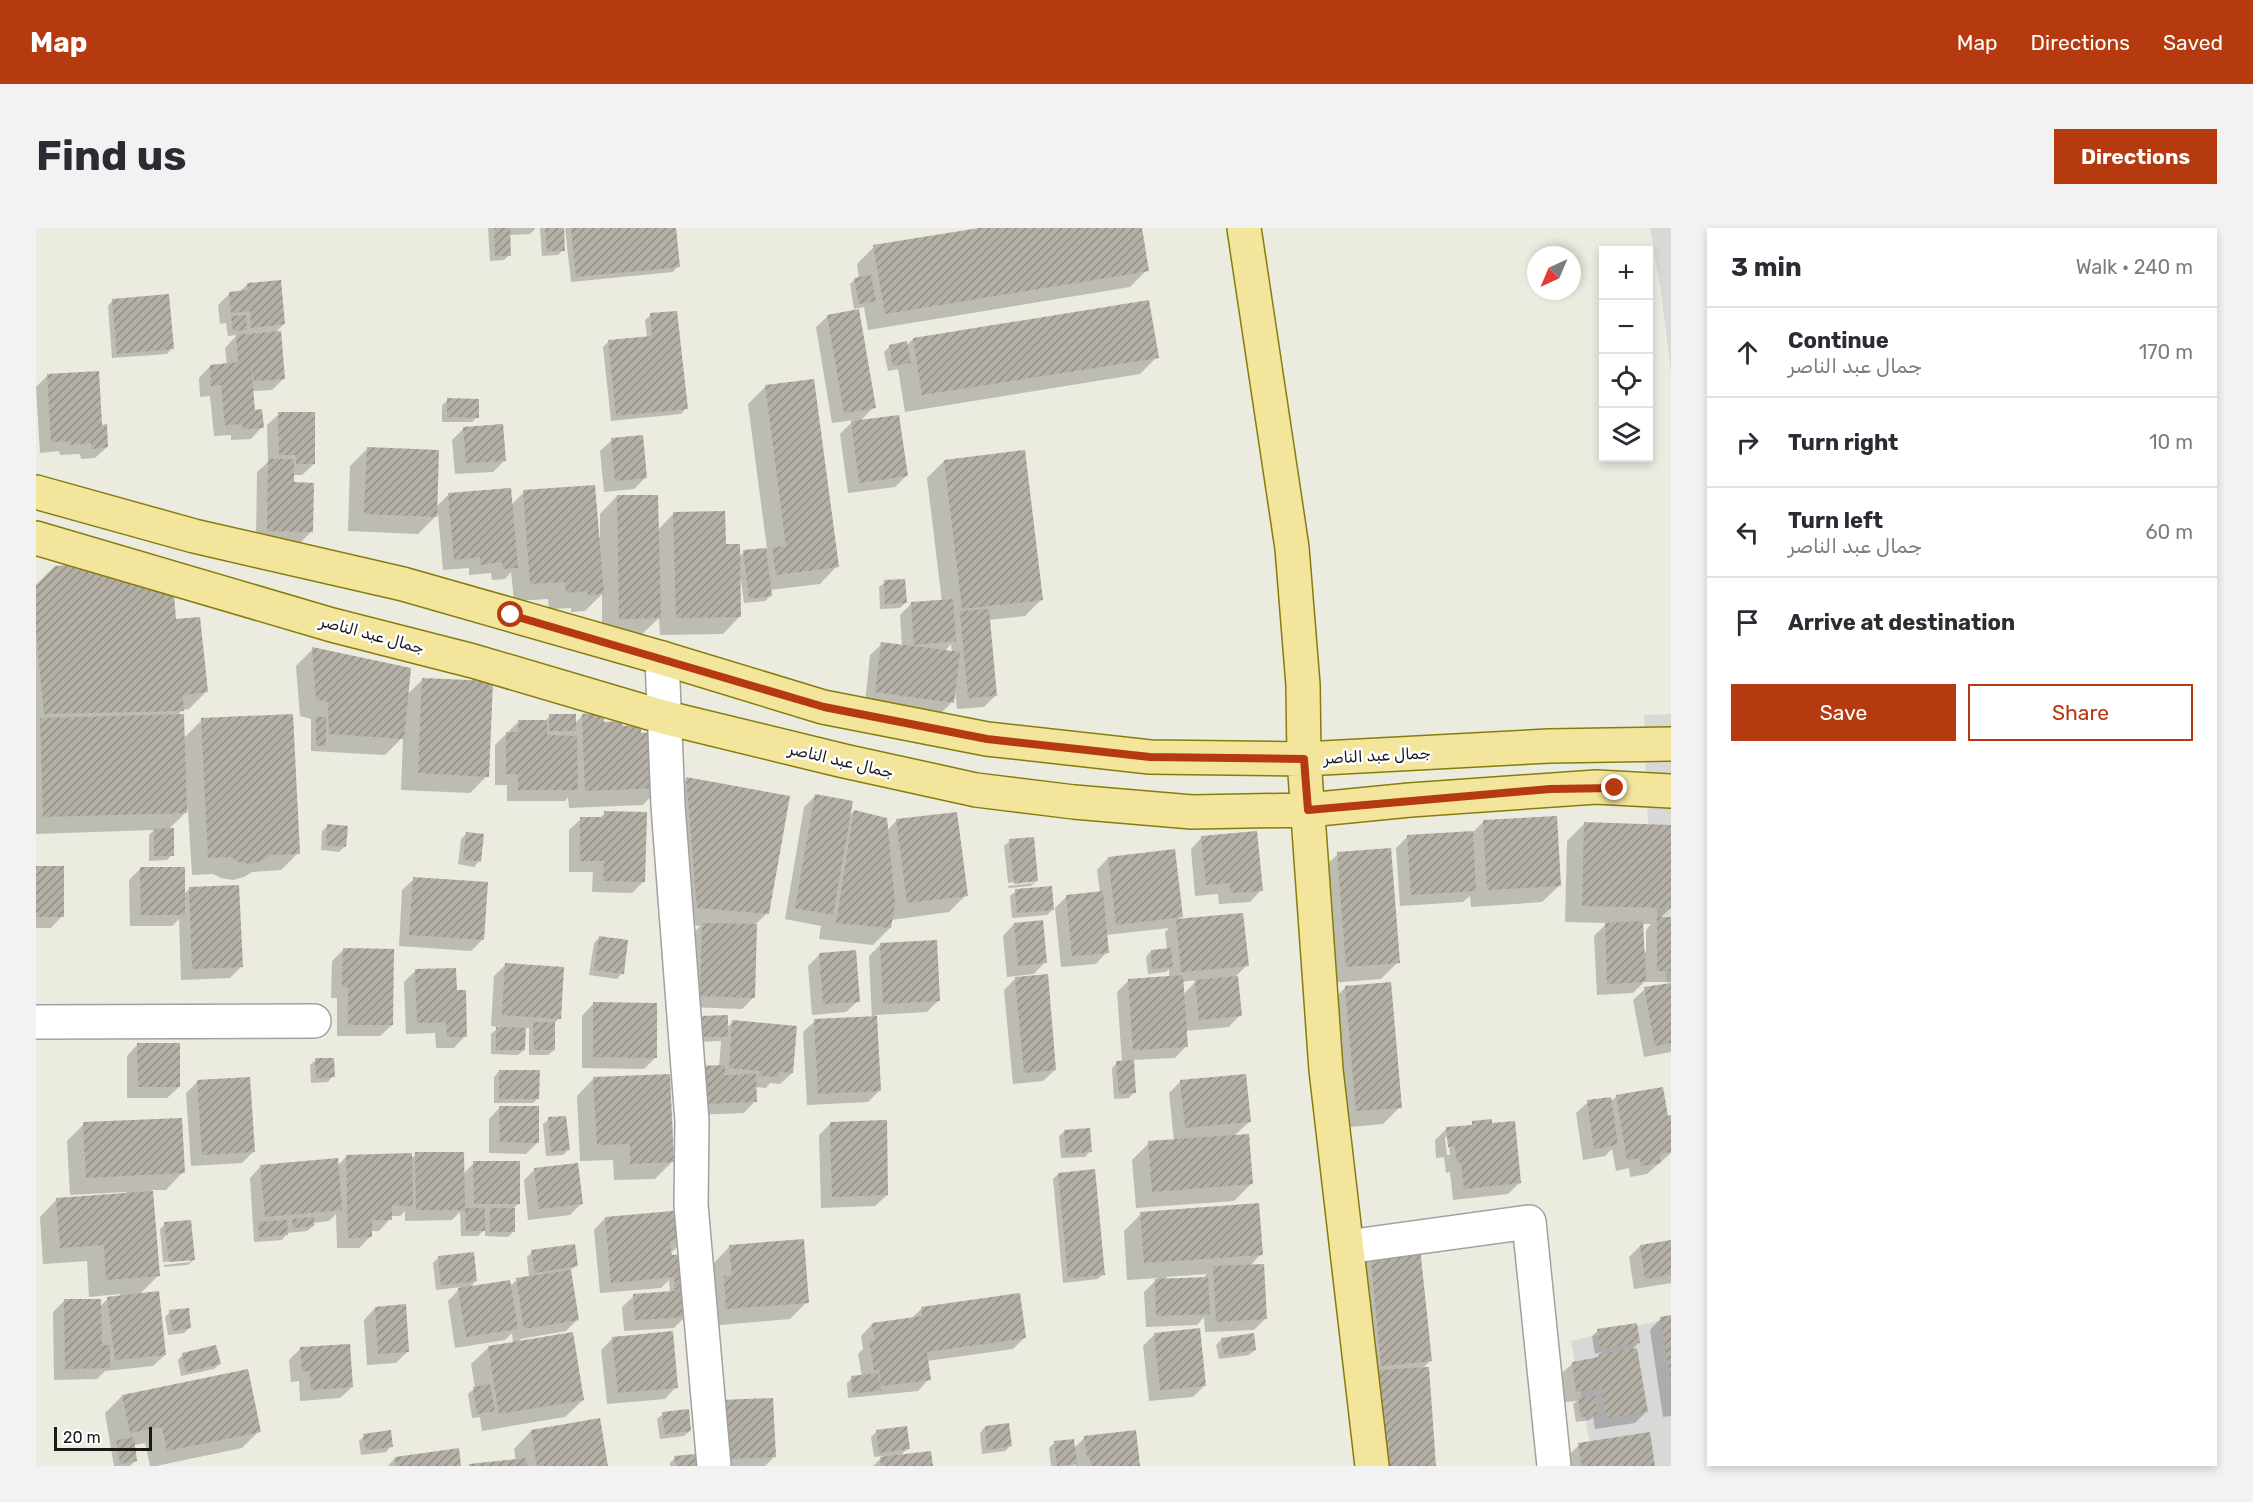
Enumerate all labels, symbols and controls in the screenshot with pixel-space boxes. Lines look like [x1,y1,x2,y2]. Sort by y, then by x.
text: Map [30,26,87,59]
text: Map [1957,30,1998,55]
text: Directions [2031,30,2130,55]
text: Saved [2163,30,2223,55]
button: Directions [2054,129,2217,184]
text: Find us [36,131,187,181]
north arrow [1527,246,1581,300]
map controls [1599,246,1653,462]
button: + [1599,246,1653,300]
text: 3 min [1731,252,1802,283]
text: Walk · 240 m [2076,255,2193,279]
button: − [1599,300,1653,354]
text: Continue [1788,327,1889,354]
icon: ahead [1731,336,1764,369]
text: 170 m [2139,340,2193,364]
button: locate [1599,354,1653,408]
text: جمال عبد الناصر [1788,354,1922,378]
button: layers [1599,408,1653,462]
icon: right [1731,426,1764,459]
text: Turn right [1788,429,1898,456]
text: 10 m [2149,430,2193,454]
text: Turn left [1788,507,1883,534]
icon: left [1731,516,1764,549]
text: 60 m [2146,520,2193,544]
text: جمال عبد الناصر [1788,534,1922,558]
route start [497,601,523,627]
icon: arrive [1731,606,1764,639]
text: Arrive at destination [1788,609,2015,636]
street label: جمال عبد الناصر [316,611,426,658]
button: Save [1731,684,1956,741]
button: Share [1968,684,2193,741]
street label: جمال عبد الناصر [785,739,895,783]
street label: جمال عبد الناصر [1322,743,1431,769]
route end [1601,774,1627,800]
scale bar [54,1424,152,1452]
text: 20 m [63,1428,101,1447]

